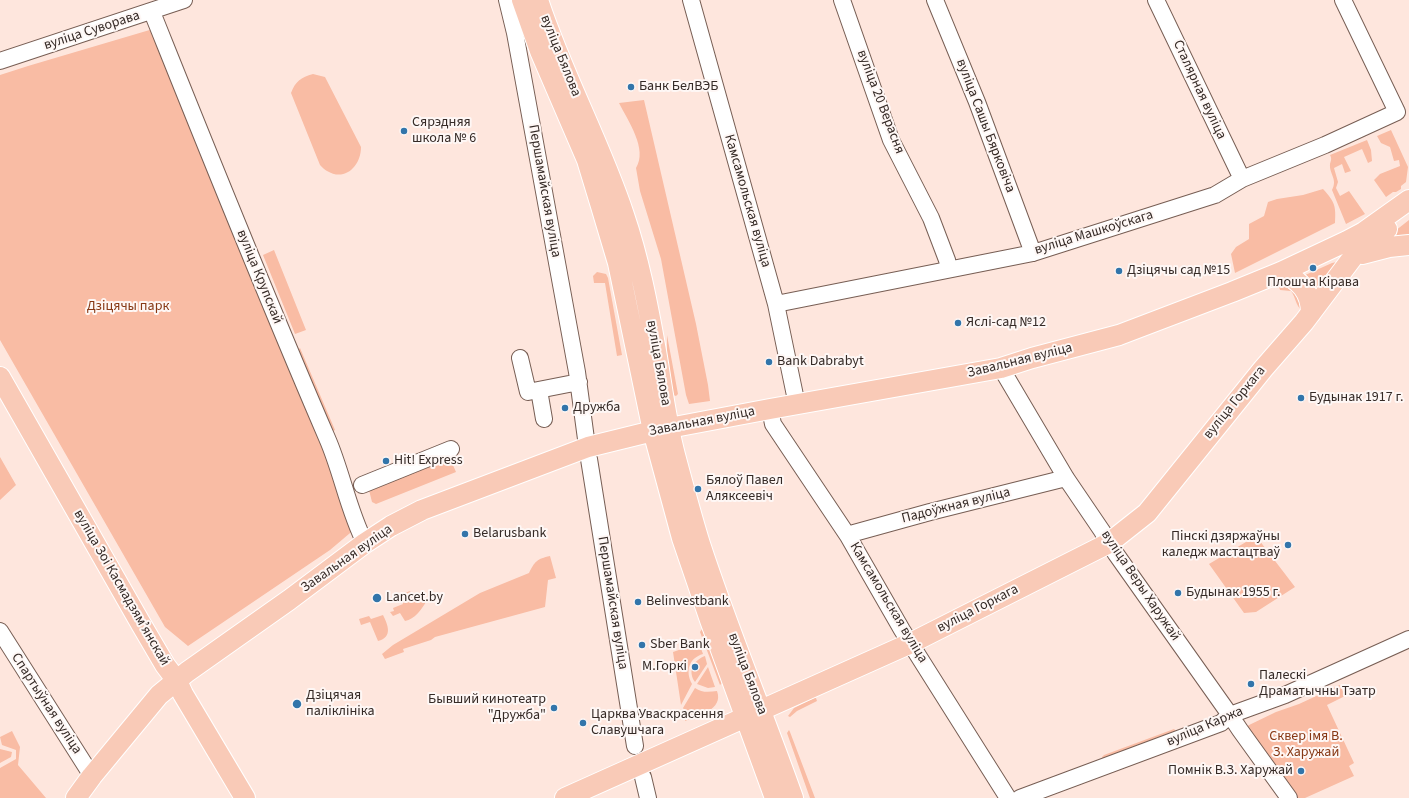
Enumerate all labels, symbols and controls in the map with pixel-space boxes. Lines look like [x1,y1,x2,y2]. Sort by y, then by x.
street label: вуліца Суворава [42,8,142,54]
street label: вуліца Бялова [536,13,584,99]
street label: Сталярная вуліца [1169,38,1229,142]
street label: вуліца 20 Верасня [852,48,908,156]
street label: вуліца Сашы Бярковіча [952,57,1018,195]
place label: Банк БелВЭБ [639,79,718,95]
marker: Банк БелВЭБ [626,82,636,92]
place label: Сярэдняя школа № 6 [412,115,476,148]
street label: Першамайская вуліца [524,123,564,259]
marker: Сярэдняя школа № 6 [399,126,409,136]
street label: Камсамольская вуліца [720,133,774,269]
street label: вуліца Машкоўскага [1033,207,1155,259]
street label: вуліца Крупскай [232,227,286,327]
place label: Дзіцячы сад №15 [1127,263,1230,279]
marker: Плошча Кірава [1308,263,1318,273]
marker: Дзіцячы сад №15 [1114,266,1124,276]
place label: Плошча Кірава [1267,275,1359,291]
park label: Дзіцячы парк [87,299,169,315]
place label: Яслі-сад №12 [966,315,1046,331]
marker: Яслі-сад №12 [953,318,963,328]
street label: вуліца Бялова [642,319,674,407]
street label: Завальная вуліца [966,340,1074,382]
place label: Bank Dabrabyt [777,354,864,370]
marker: Bank Dabrabyt [764,357,774,367]
street label: вуліца Горкага [1200,363,1270,443]
place label: Будынак 1917 г. [1309,390,1403,406]
marker: Будынак 1917 г. [1296,393,1306,403]
place label: Дружба [573,400,620,416]
marker: Дружба [560,403,570,413]
street label: Завальная вуліца [648,404,756,440]
place label: Hit! Express [394,453,463,469]
marker: Hit! Express [381,456,391,466]
place label: Бялоў Павел Аляксеевіч [706,473,783,506]
marker: Бялоў Павел Аляксеевіч [693,484,703,494]
street label: Падоўжная вуліца [900,484,1012,528]
street label: вуліца Зоі Касмадзямʼянскай [69,507,173,669]
street label: Завальная вуліца [298,521,396,597]
place label: Belarusbank [473,526,546,542]
street label: вуліца Веры Харужай [1097,527,1183,645]
marker: Belarusbank [460,529,470,539]
place label: Пінскі дзяржаўны каледж мастацтваў [1162,529,1280,562]
street label: Першамайская вуліца [593,535,631,671]
street label: Камсамольская вуліца [845,540,931,666]
marker: Пінскі дзяржаўны каледж мастацтваў [1283,540,1293,550]
street label: вуліца Горкага [934,581,1022,637]
place label: Будынак 1955 г. [1186,585,1280,601]
marker: Будынак 1955 г. [1173,588,1183,598]
place label: Lancet.by [386,590,443,606]
marker: Lancet.by [371,592,383,604]
place label: Belinvestbank [646,594,729,610]
marker: Belinvestbank [633,597,643,607]
street label: вуліца Бялова [724,631,770,717]
place label: Sber Bank [650,637,710,653]
marker: Sber Bank [637,640,647,650]
street label: Спартыўная вуліца [7,650,85,758]
place label: М.Горкі [642,659,687,675]
marker: М.Горкі [690,662,700,672]
place label: Палескі Драматычны Тэатр [1259,668,1376,700]
marker: Палескі Драматычны Тэатр [1246,679,1256,689]
place label: Дзіцячая паліклініка [306,688,375,720]
place label: Бывший кинотеатр "Дружба" [428,692,546,724]
marker: Дзіцячая паліклініка [291,698,303,710]
marker: Бывший кинотеатр "Дружба" [549,703,559,713]
street label: вуліца Каржа [1164,703,1246,751]
place label: Царква Уваскрасення Славушчага [591,707,724,740]
marker: Царква Уваскрасення Славушчага [578,718,588,728]
park label: Сквер імя В. З. Харужай [1269,729,1343,762]
place label: Помнік В.З. Харужай [1168,763,1293,779]
marker: Помнік В.З. Харужай [1296,766,1306,776]

